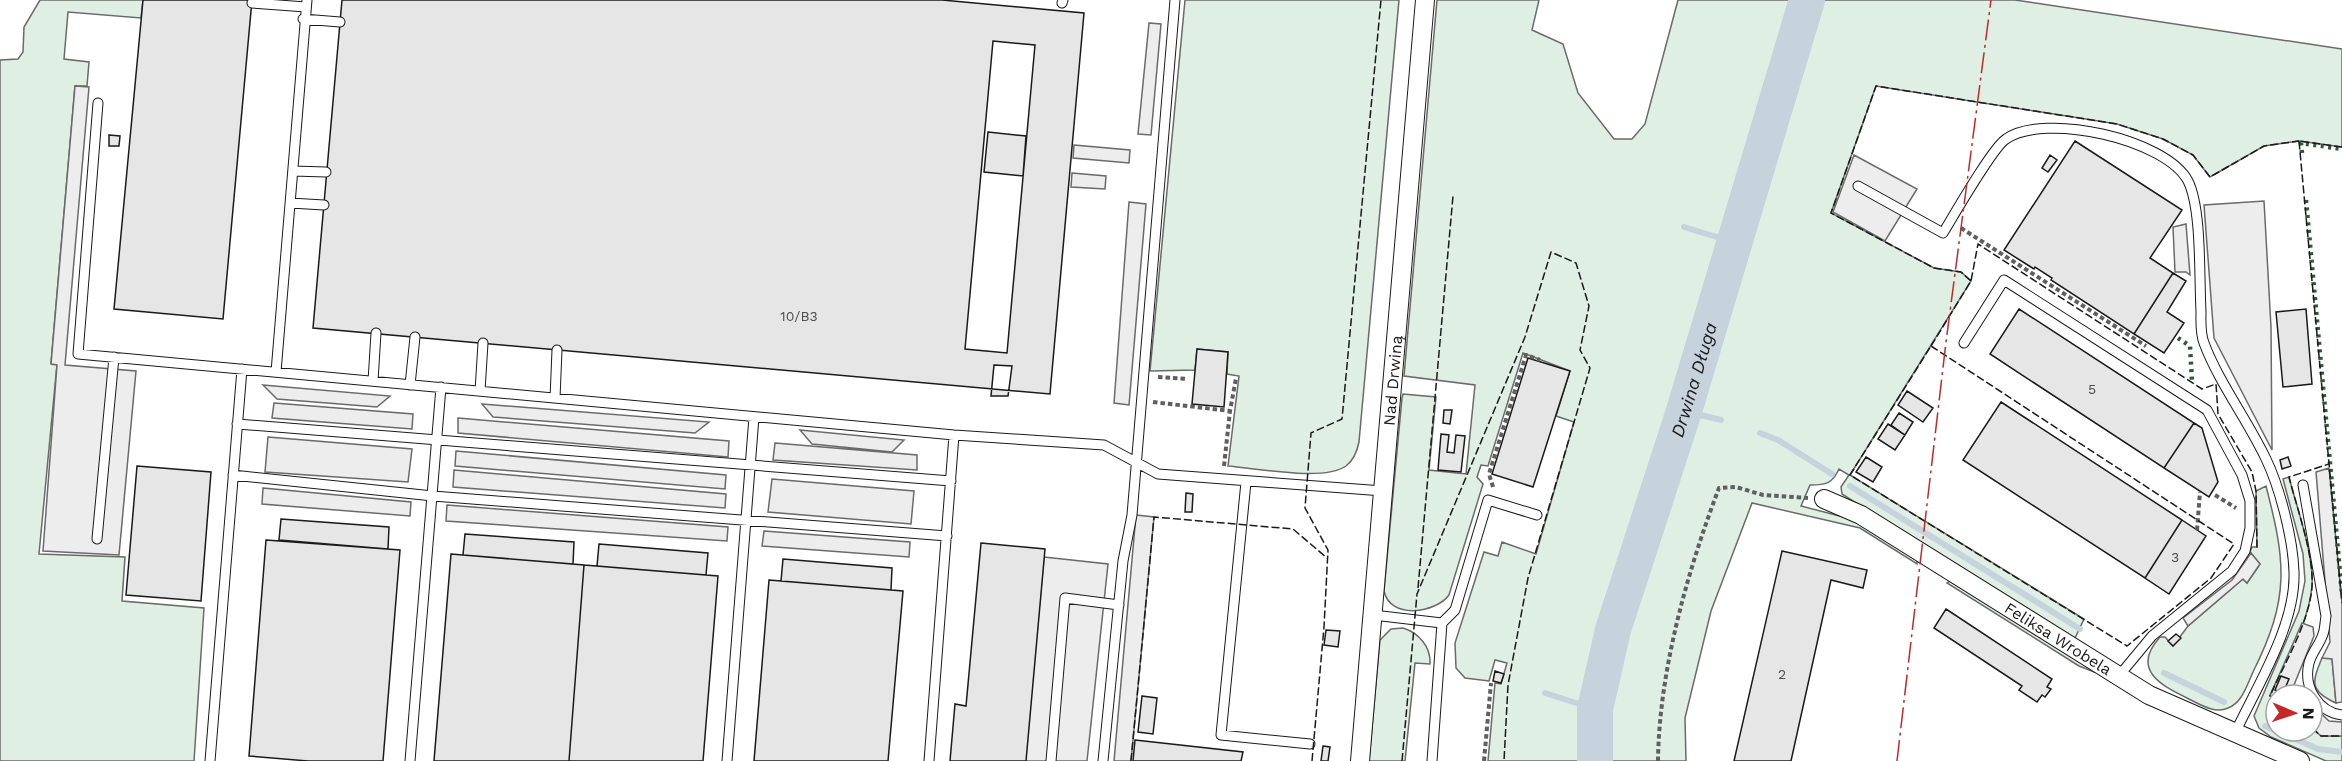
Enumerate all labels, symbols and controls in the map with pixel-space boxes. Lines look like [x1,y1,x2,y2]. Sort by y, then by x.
house number: 10/B3 [780,308,818,324]
water label: Drwina Długa [1666,320,1720,439]
street label: Nad Drwiną [1379,334,1406,426]
house number: 5 [2088,381,2096,397]
house number: 3 [2171,549,2179,565]
street label: Feliksa Wrobela [2001,598,2115,679]
house number: 2 [1778,666,1786,682]
north arrow [2264,683,2324,743]
text: N [2299,707,2318,720]

